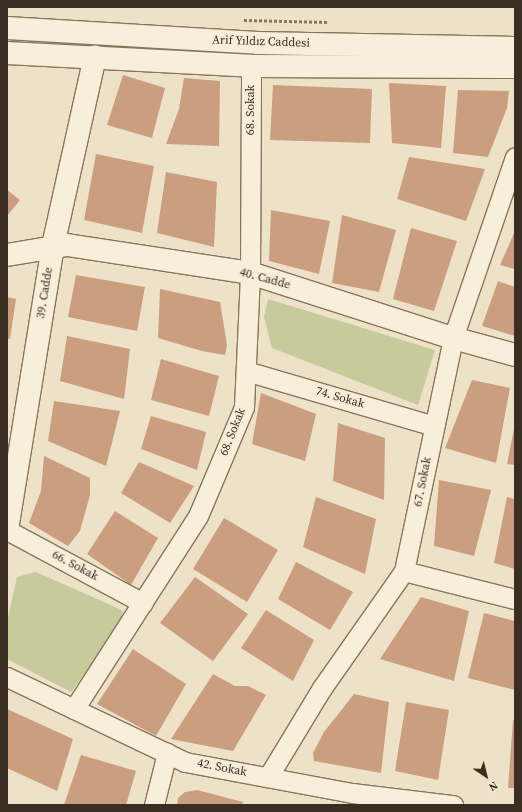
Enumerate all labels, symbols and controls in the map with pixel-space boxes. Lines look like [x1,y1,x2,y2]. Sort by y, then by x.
street label: Arif Yıldız Caddesi [212,33,310,51]
street label: 68. Sokak [244,85,258,135]
street label: 40. Cadde [238,265,292,293]
street label: 39. Cadde [34,266,56,320]
street label: 74. Sokak [314,384,366,412]
street label: 68. Sokak [217,406,249,458]
street label: 67. Sokak [411,456,435,508]
street label: 66. Sokak [49,548,101,584]
street label: 42. Sokak [196,756,248,780]
north arrow [466,756,506,796]
text: N [486,778,501,795]

